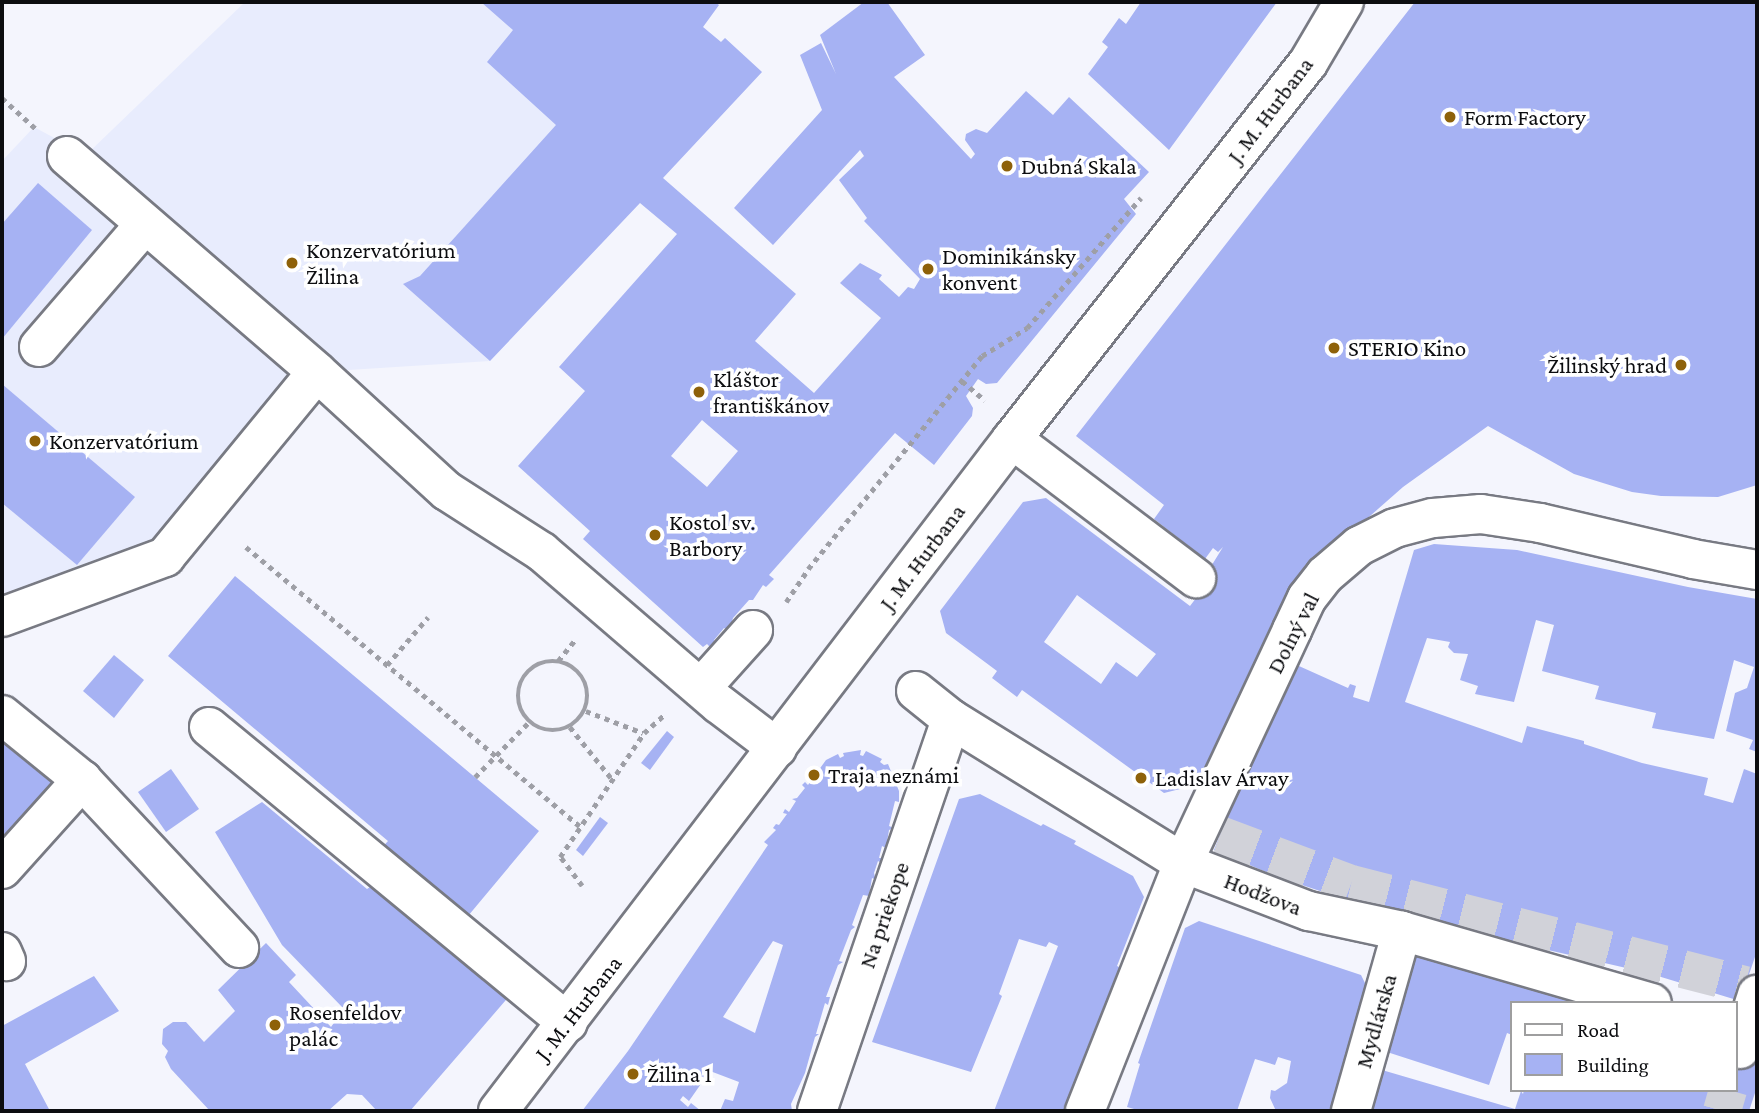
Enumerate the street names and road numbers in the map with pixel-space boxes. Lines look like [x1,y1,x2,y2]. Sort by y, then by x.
street label: J. M. Hurbana [1221,51,1319,169]
street label: J. M. Hurbana [873,498,971,616]
street label: Dolný val [1261,588,1325,678]
street label: Na priekope [853,858,915,972]
street label: Hodžova [1220,867,1306,921]
street label: J. M. Hurbana [528,950,628,1066]
street label: Mydlárska [1349,971,1403,1071]

